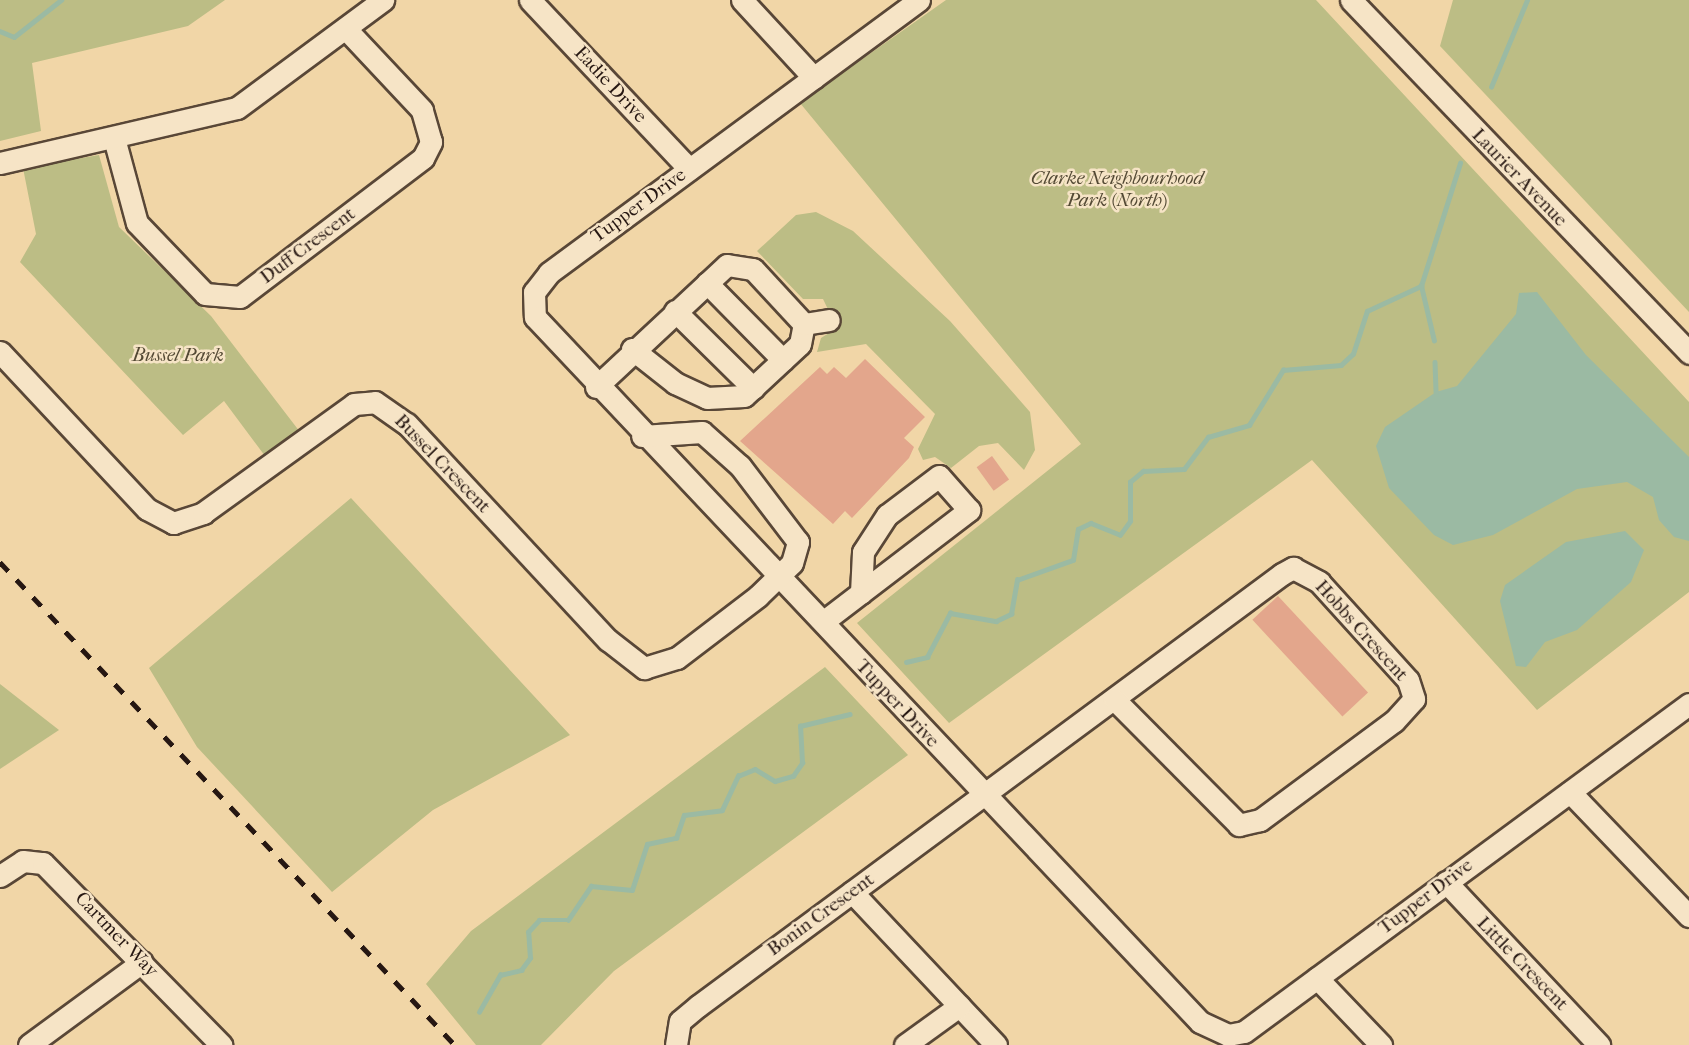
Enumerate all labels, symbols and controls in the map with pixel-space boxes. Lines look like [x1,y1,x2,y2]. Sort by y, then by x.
street label: Eadie Drive [569,42,651,128]
street label: Laurier Avenue [1467,124,1571,232]
street label: Tupper Drive [587,164,691,248]
park label: Clarke Neighbourhood Park (North) [1031,168,1203,212]
street label: Duff Crescent [256,203,360,289]
park label: Bussel Park [132,345,224,367]
street label: Bussel Crescent [389,410,495,518]
street label: Hobbs Crescent [1310,576,1412,686]
street label: Tupper Drive [851,655,943,753]
street label: Tupper Drive [1375,854,1477,940]
street label: Bonin Crescent [763,869,879,961]
street label: Cartmer Way [70,888,162,982]
street label: Little Crescent [1472,912,1572,1016]

